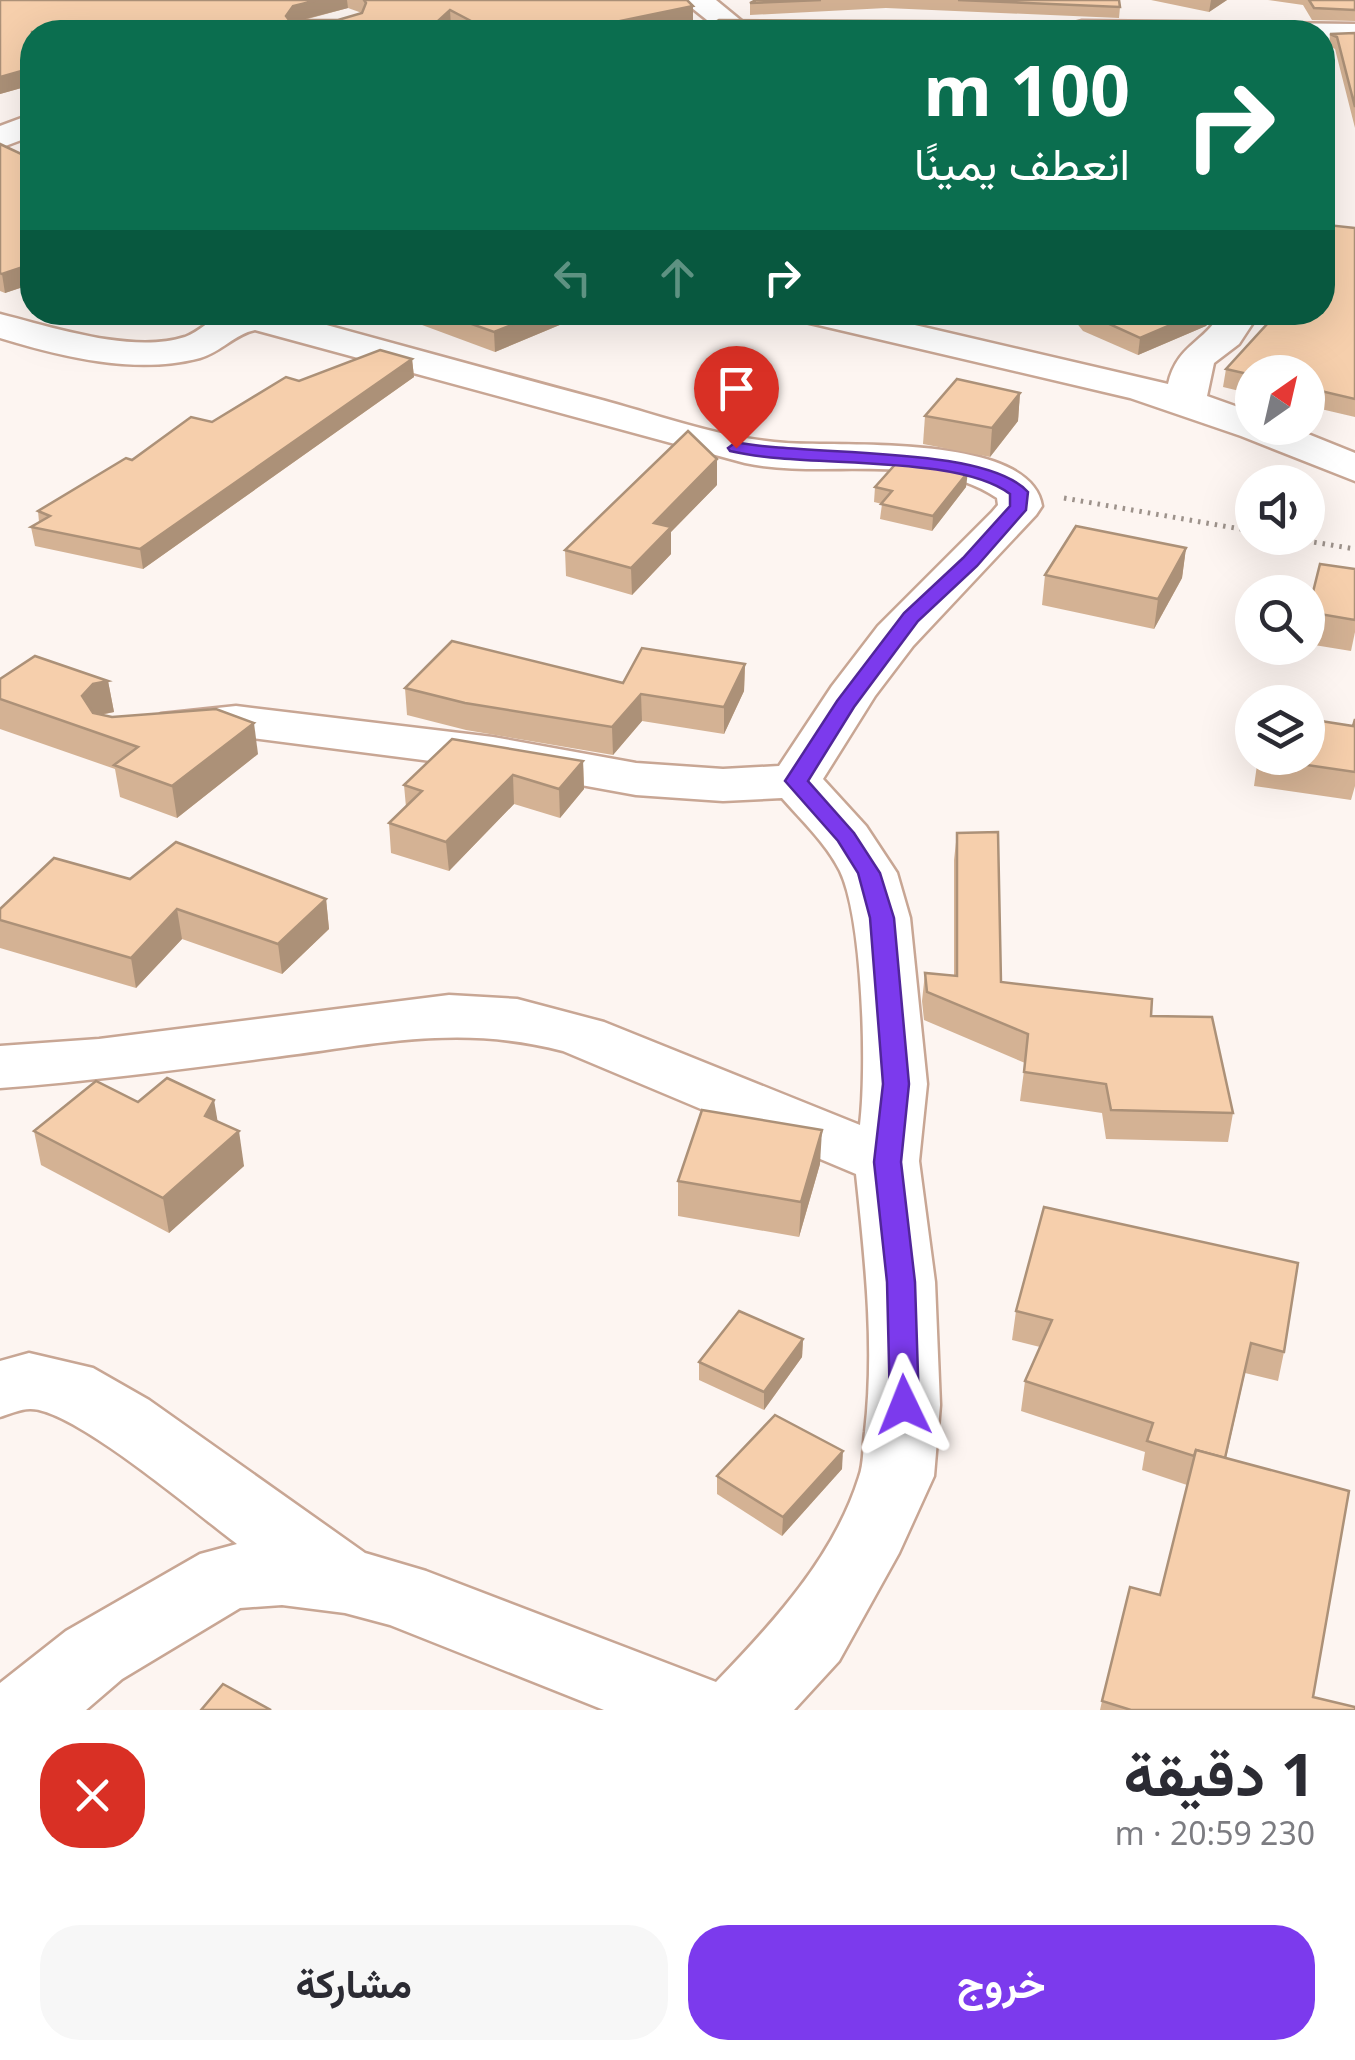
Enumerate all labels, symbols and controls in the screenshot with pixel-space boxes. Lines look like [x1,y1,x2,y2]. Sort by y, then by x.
text: 100 m [923,41,1130,137]
icon: right [1165,60,1295,190]
text: انعطف يمينًا [914,132,1130,193]
icon: left [545,250,600,305]
icon: ahead [650,250,705,305]
icon: right [755,250,810,305]
pin [694,346,779,449]
north arrow [1235,355,1325,445]
map controls [1235,355,1325,775]
icon: arrive [709,361,764,416]
button: sound [1235,465,1325,555]
button: search [1235,575,1325,665]
button: layers [1235,685,1325,775]
position arrow [852,1353,956,1457]
text: 1 دقيقة [1124,1732,1315,1814]
button: close [40,1743,145,1848]
text: 230 m · 20:59 [1115,1811,1315,1854]
button: مشاركة [40,1925,668,2040]
button: خروج [688,1925,1315,2040]

